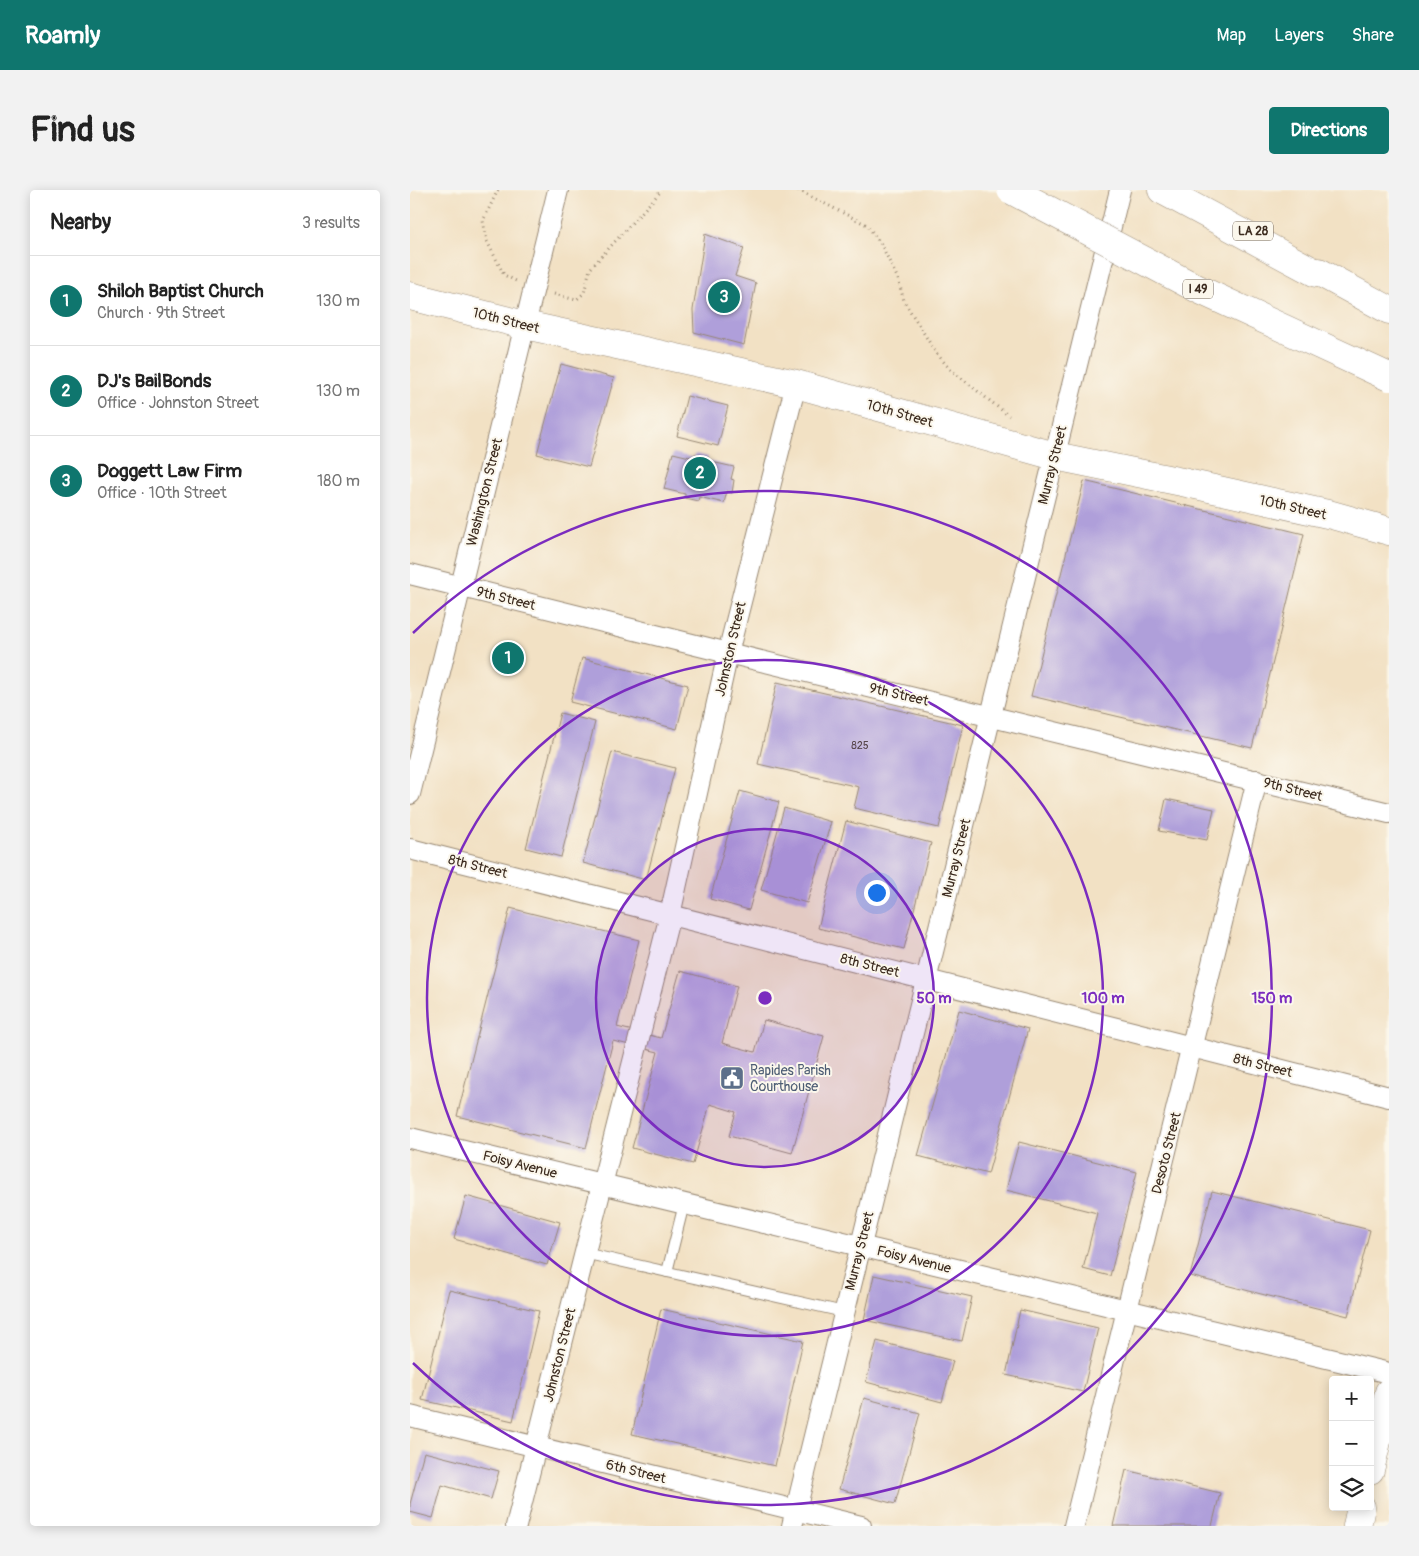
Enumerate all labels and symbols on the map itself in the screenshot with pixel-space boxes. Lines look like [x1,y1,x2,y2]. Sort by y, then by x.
road number: LA 28 [1233,221,1273,240]
pin: 3 [708,278,740,316]
road number: I 49 [1183,280,1213,298]
street label: 10th Street [471,304,541,337]
street label: 10th Street [865,396,935,431]
street label: Murray Street [1034,424,1071,506]
street label: Washington Street [463,436,506,548]
pin: 2 [684,454,716,492]
street label: 10th Street [1258,492,1328,524]
street label: 9th Street [475,583,538,614]
street label: Johnston Street [711,600,750,698]
pin: 1 [492,639,524,677]
street label: 9th Street [868,679,931,710]
house number: 825 [851,739,869,752]
street label: 9th Street [1262,774,1325,805]
street label: Murray Street [938,817,975,899]
street label: 8th Street [447,851,510,882]
your location [864,880,890,906]
street label: 8th Street [839,950,902,981]
centre of rings [756,989,774,1007]
text: 50 m [917,989,951,1008]
text: 100 m [1082,989,1124,1008]
text: 150 m [1252,989,1292,1008]
street label: 8th Street [1232,1050,1295,1081]
place label: Rapides Parish Courthouse [750,1062,831,1095]
public building icon: Rapides Parish Courthouse [719,1065,745,1091]
street label: Desoto Street [1148,1110,1185,1196]
street label: Foisy Avenue [481,1147,559,1182]
street label: Murray Street [841,1210,878,1292]
street label: Foisy Avenue [875,1242,953,1277]
street label: Johnston Street [540,1306,580,1404]
street label: 6th Street [604,1456,668,1487]

